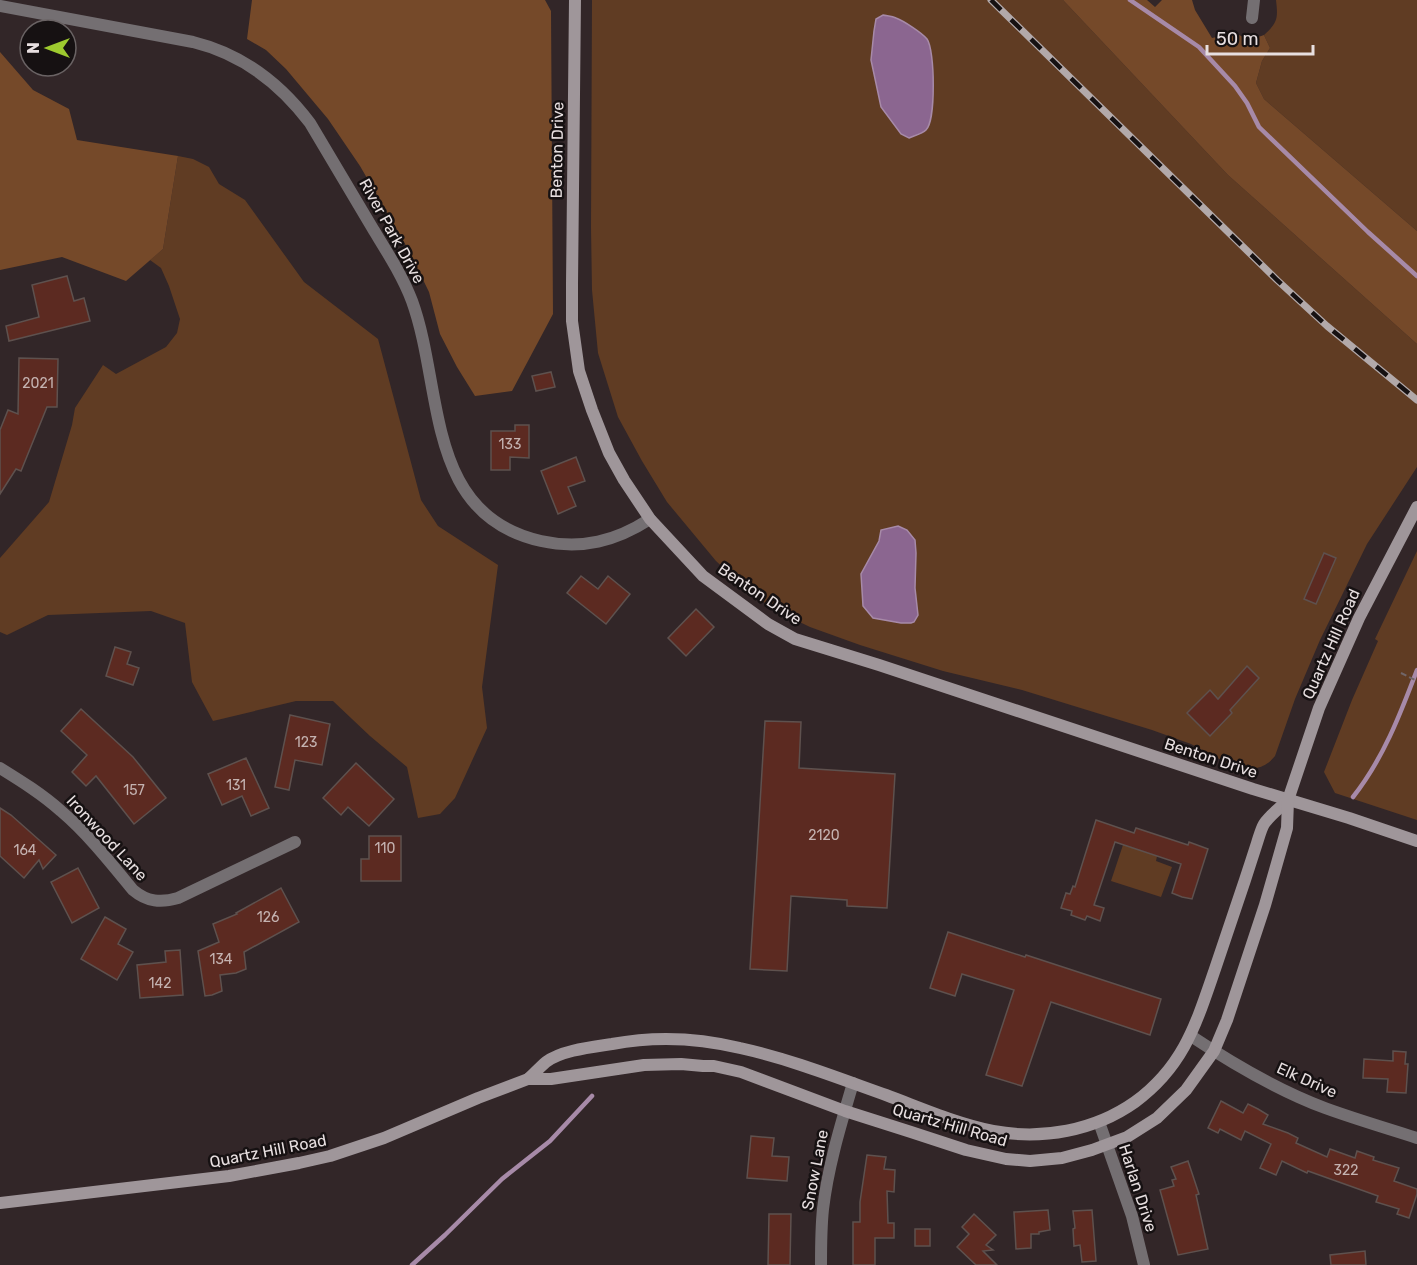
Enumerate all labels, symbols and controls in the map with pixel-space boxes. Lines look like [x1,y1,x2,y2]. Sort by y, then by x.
north arrow [18,18,78,78]
scale bar [1207,18,1314,56]
text: 50 m [1216,28,1259,50]
text: N [24,42,43,54]
street label: Benton Drive [547,101,567,199]
street label: River Park Drive [355,175,429,287]
house number: 2021 [22,375,54,392]
house number: 133 [499,436,521,453]
street label: Benton Drive [715,559,805,629]
street label: Quartz Hill Road [1298,586,1364,702]
house number: 123 [295,734,317,751]
street label: Benton Drive [1162,734,1260,782]
house number: 131 [226,777,246,794]
house number: 157 [123,782,145,799]
street label: Ironwood Lane [63,791,151,885]
house number: 2120 [808,827,840,844]
house number: 110 [375,840,396,857]
house number: 164 [13,842,37,859]
house number: 126 [257,909,279,926]
house number: 134 [209,951,233,968]
house number: 142 [149,975,171,992]
street label: Elk Drive [1274,1058,1340,1102]
street label: Quartz Hill Road [890,1100,1010,1150]
street label: Snow Lane [798,1128,832,1212]
street label: Quartz Hill Road [208,1130,328,1172]
street label: Harlan Drive [1115,1142,1161,1234]
house number: 322 [1334,1162,1358,1179]

